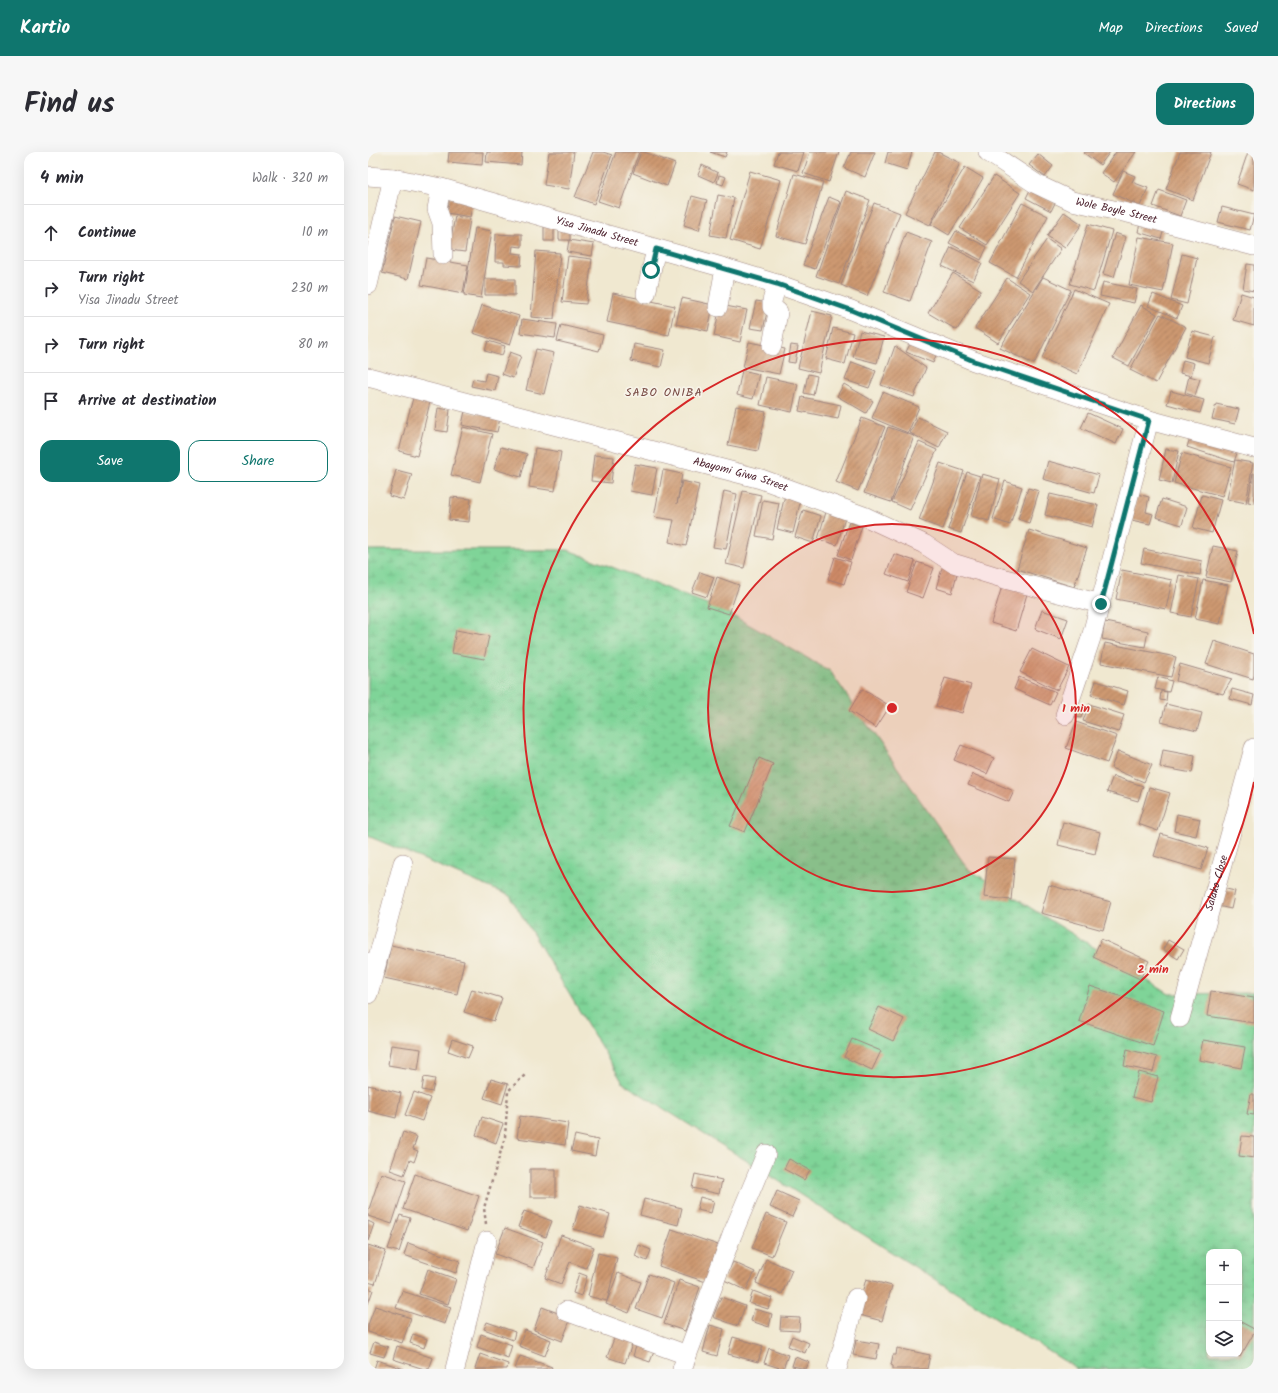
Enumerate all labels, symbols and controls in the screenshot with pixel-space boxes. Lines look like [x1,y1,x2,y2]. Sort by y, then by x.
text: Kartio [20,13,70,43]
text: Map [1098,17,1123,39]
text: Directions [1145,17,1203,39]
text: Saved [1225,17,1258,39]
text: Find us [24,82,115,127]
button: Directions [1156,83,1254,125]
text: 4 min [40,165,84,192]
text: Walk · 320 m [252,168,328,189]
street label: Wole Boyle Street [1074,193,1160,229]
street label: Yisa Jinadu Street [553,212,641,252]
text: Continue [78,221,136,245]
icon: ahead [40,222,62,244]
text: 10 m [302,222,328,243]
route start [642,261,660,279]
text: Turn right [78,266,145,290]
icon: right [40,278,62,300]
text: 230 m [291,278,328,299]
text: Yisa Jinadu Street [78,290,179,311]
text: Turn right [78,333,145,357]
icon: right [40,334,62,356]
text: 80 m [298,334,328,355]
district label: SABO ONIBA [625,383,703,402]
text: Arrive at destination [78,389,217,413]
icon: arrive [40,390,62,412]
button: Save [40,440,180,482]
button: Share [188,440,328,482]
street label: Abayomi Giwa Street [691,453,791,497]
route end [1092,595,1110,613]
text: 1 min [1062,699,1090,718]
centre of rings [885,701,899,715]
street label: Salako Close [1201,853,1233,913]
text: 2 min [1137,960,1169,979]
map controls [1206,1249,1242,1357]
button: + [1206,1249,1242,1285]
button: − [1206,1285,1242,1321]
button: layers [1206,1321,1242,1357]

